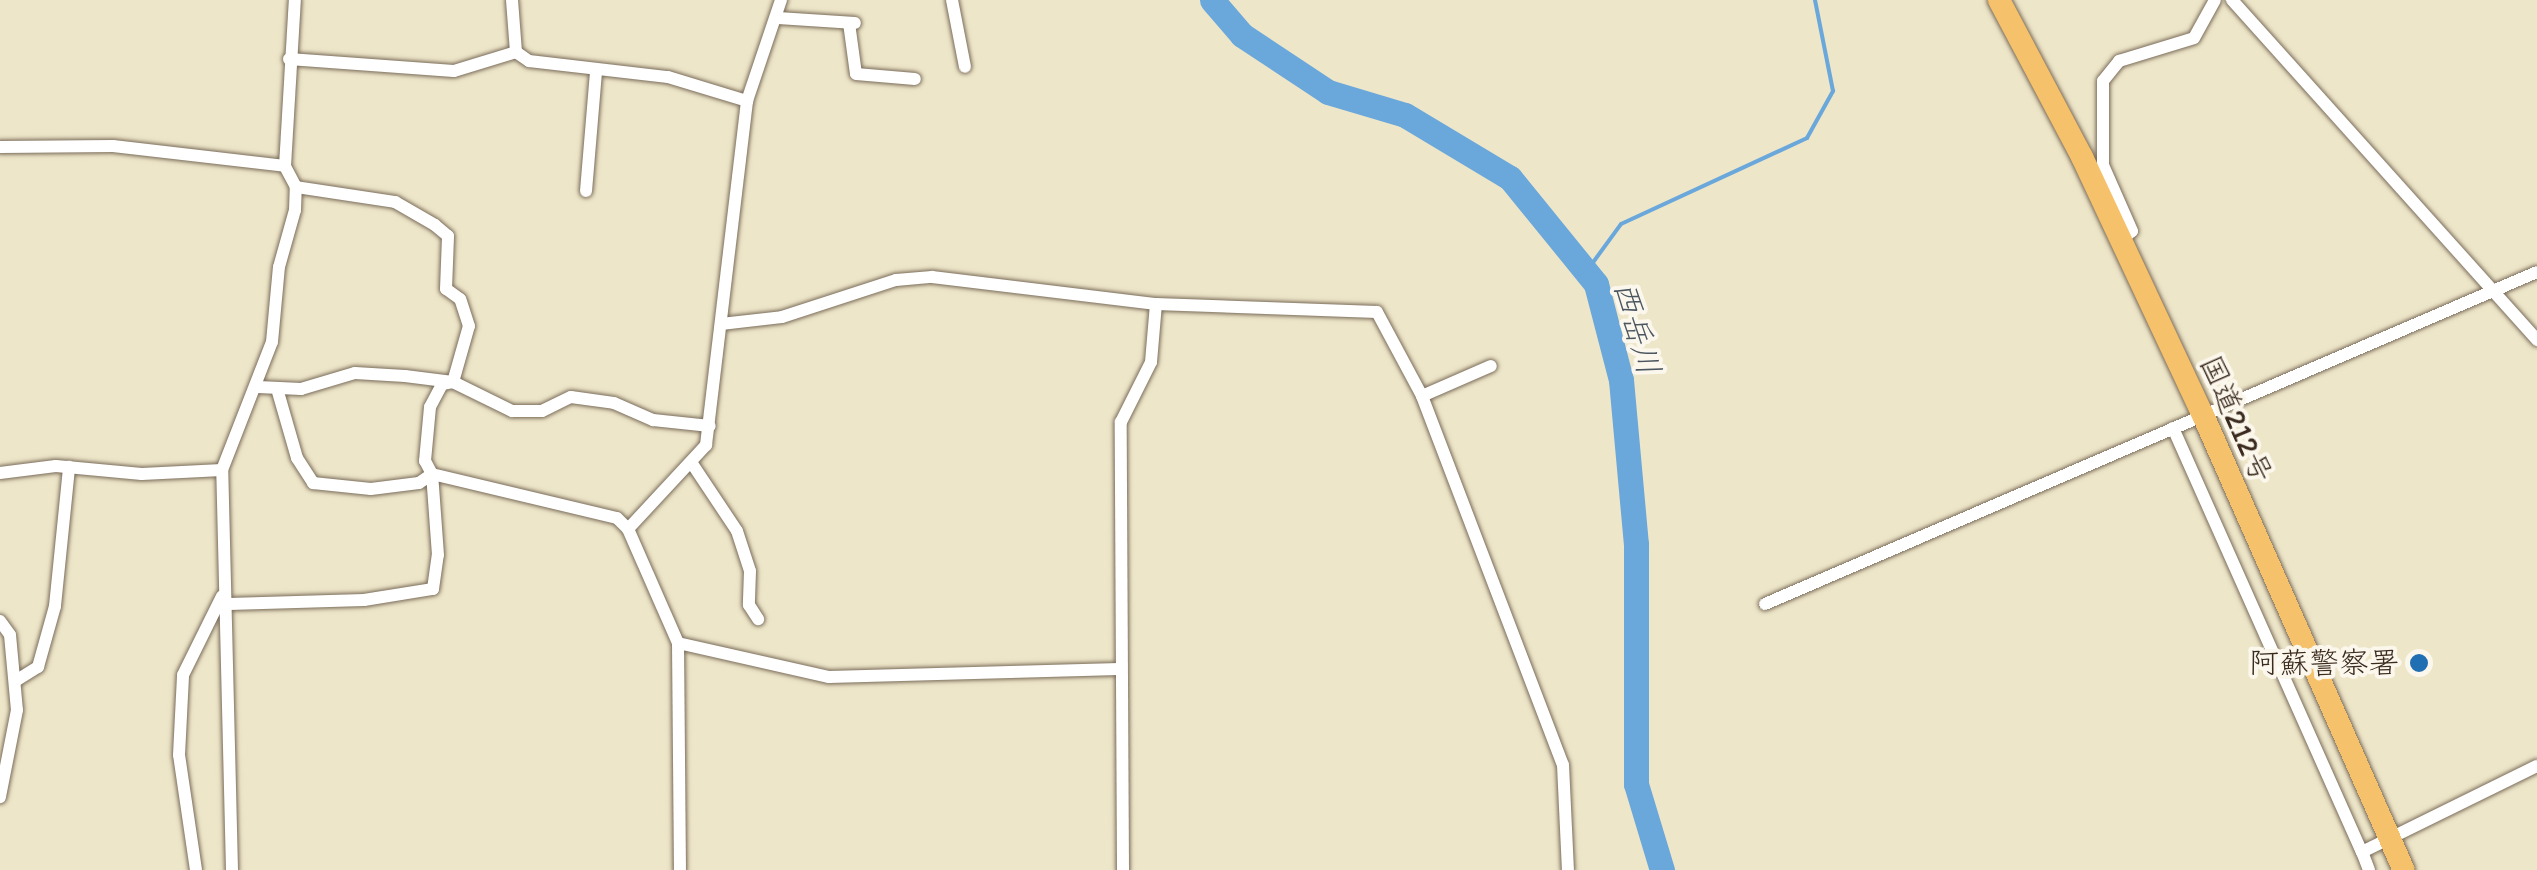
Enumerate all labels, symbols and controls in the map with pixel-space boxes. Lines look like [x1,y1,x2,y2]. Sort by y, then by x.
water label: 西岳川 [1605,277,1669,379]
street label: 国道212号 [2192,350,2280,488]
place label: 阿蘇警察署 [2249,645,2399,681]
marker: 阿蘇警察署 [2408,652,2430,674]

